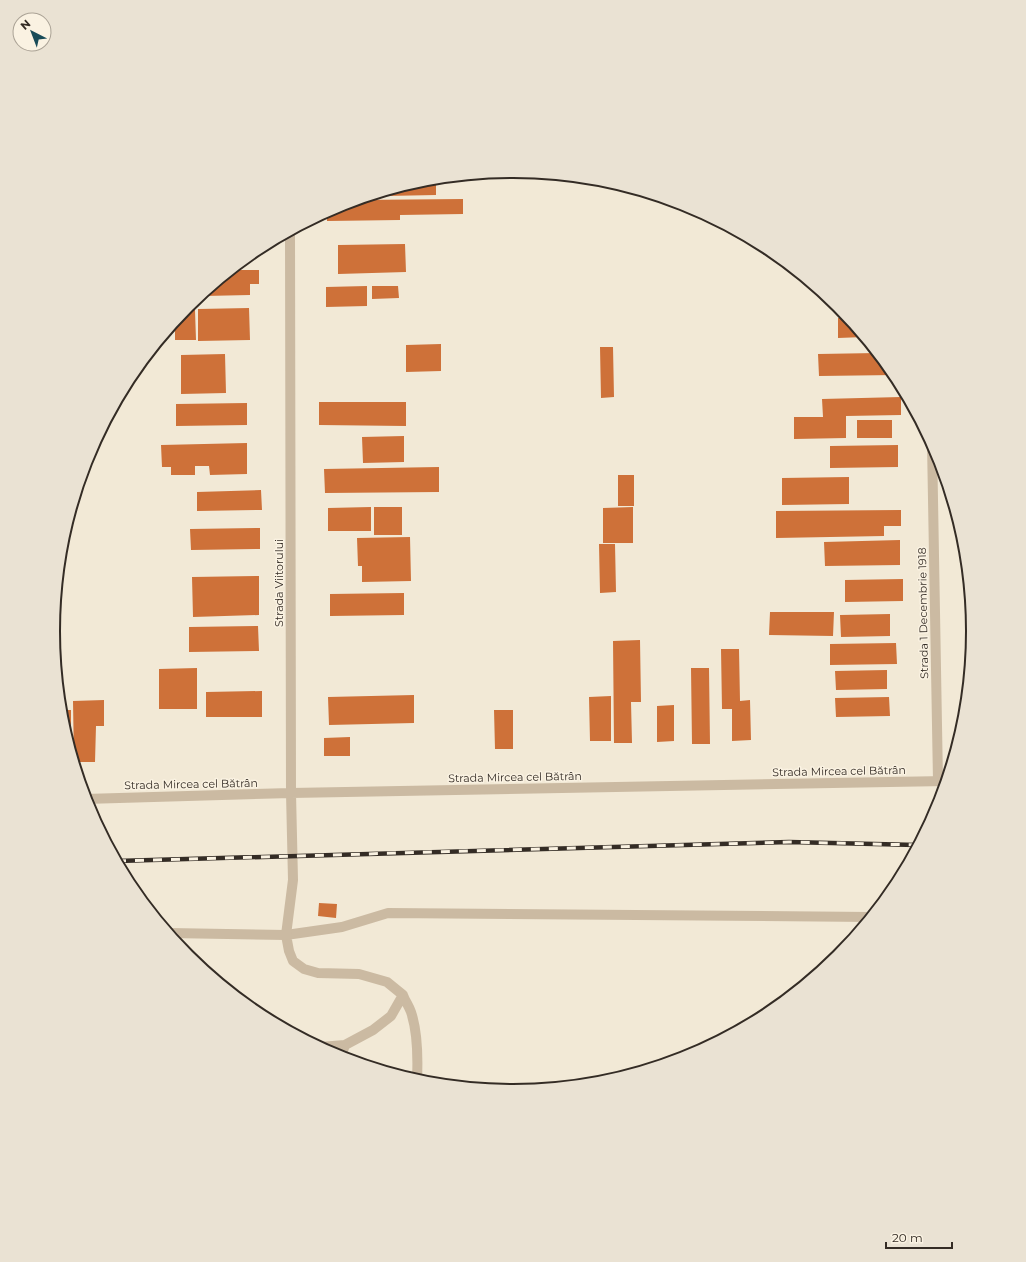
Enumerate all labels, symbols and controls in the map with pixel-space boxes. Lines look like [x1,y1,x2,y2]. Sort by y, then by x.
north arrow [12,12,52,52]
text: N [17,16,33,33]
street label: Strada Viitorului [272,539,286,627]
street label: Strada 1 Decembrie 1918 [915,547,931,679]
street label: Strada Mircea cel Bătrân [772,763,906,779]
street label: Strada Mircea cel Bătrân [448,769,582,785]
street label: Strada Mircea cel Bătrân [124,776,258,792]
scale bar [886,1224,952,1250]
text: 20 m [892,1230,923,1245]

